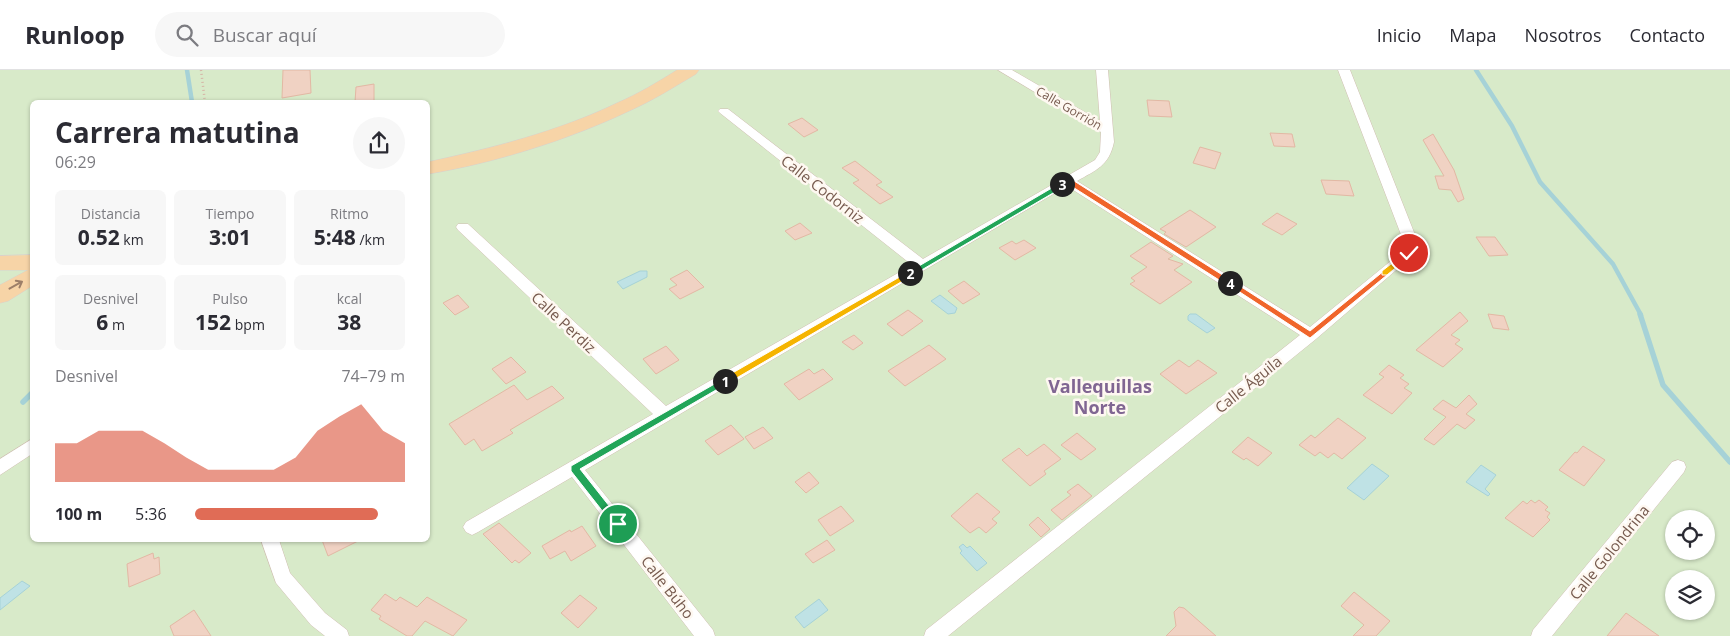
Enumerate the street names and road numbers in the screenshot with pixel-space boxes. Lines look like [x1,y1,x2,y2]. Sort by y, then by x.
street label: Calle Gorrión [1033,82,1105,134]
street label: Calle Codorniz [777,150,869,228]
street label: Calle Perdiz [527,287,601,357]
street label: Calle Águila [1210,351,1286,417]
street label: Calle Golondrina [1565,501,1653,603]
street label: Calle Búho [637,551,699,623]

